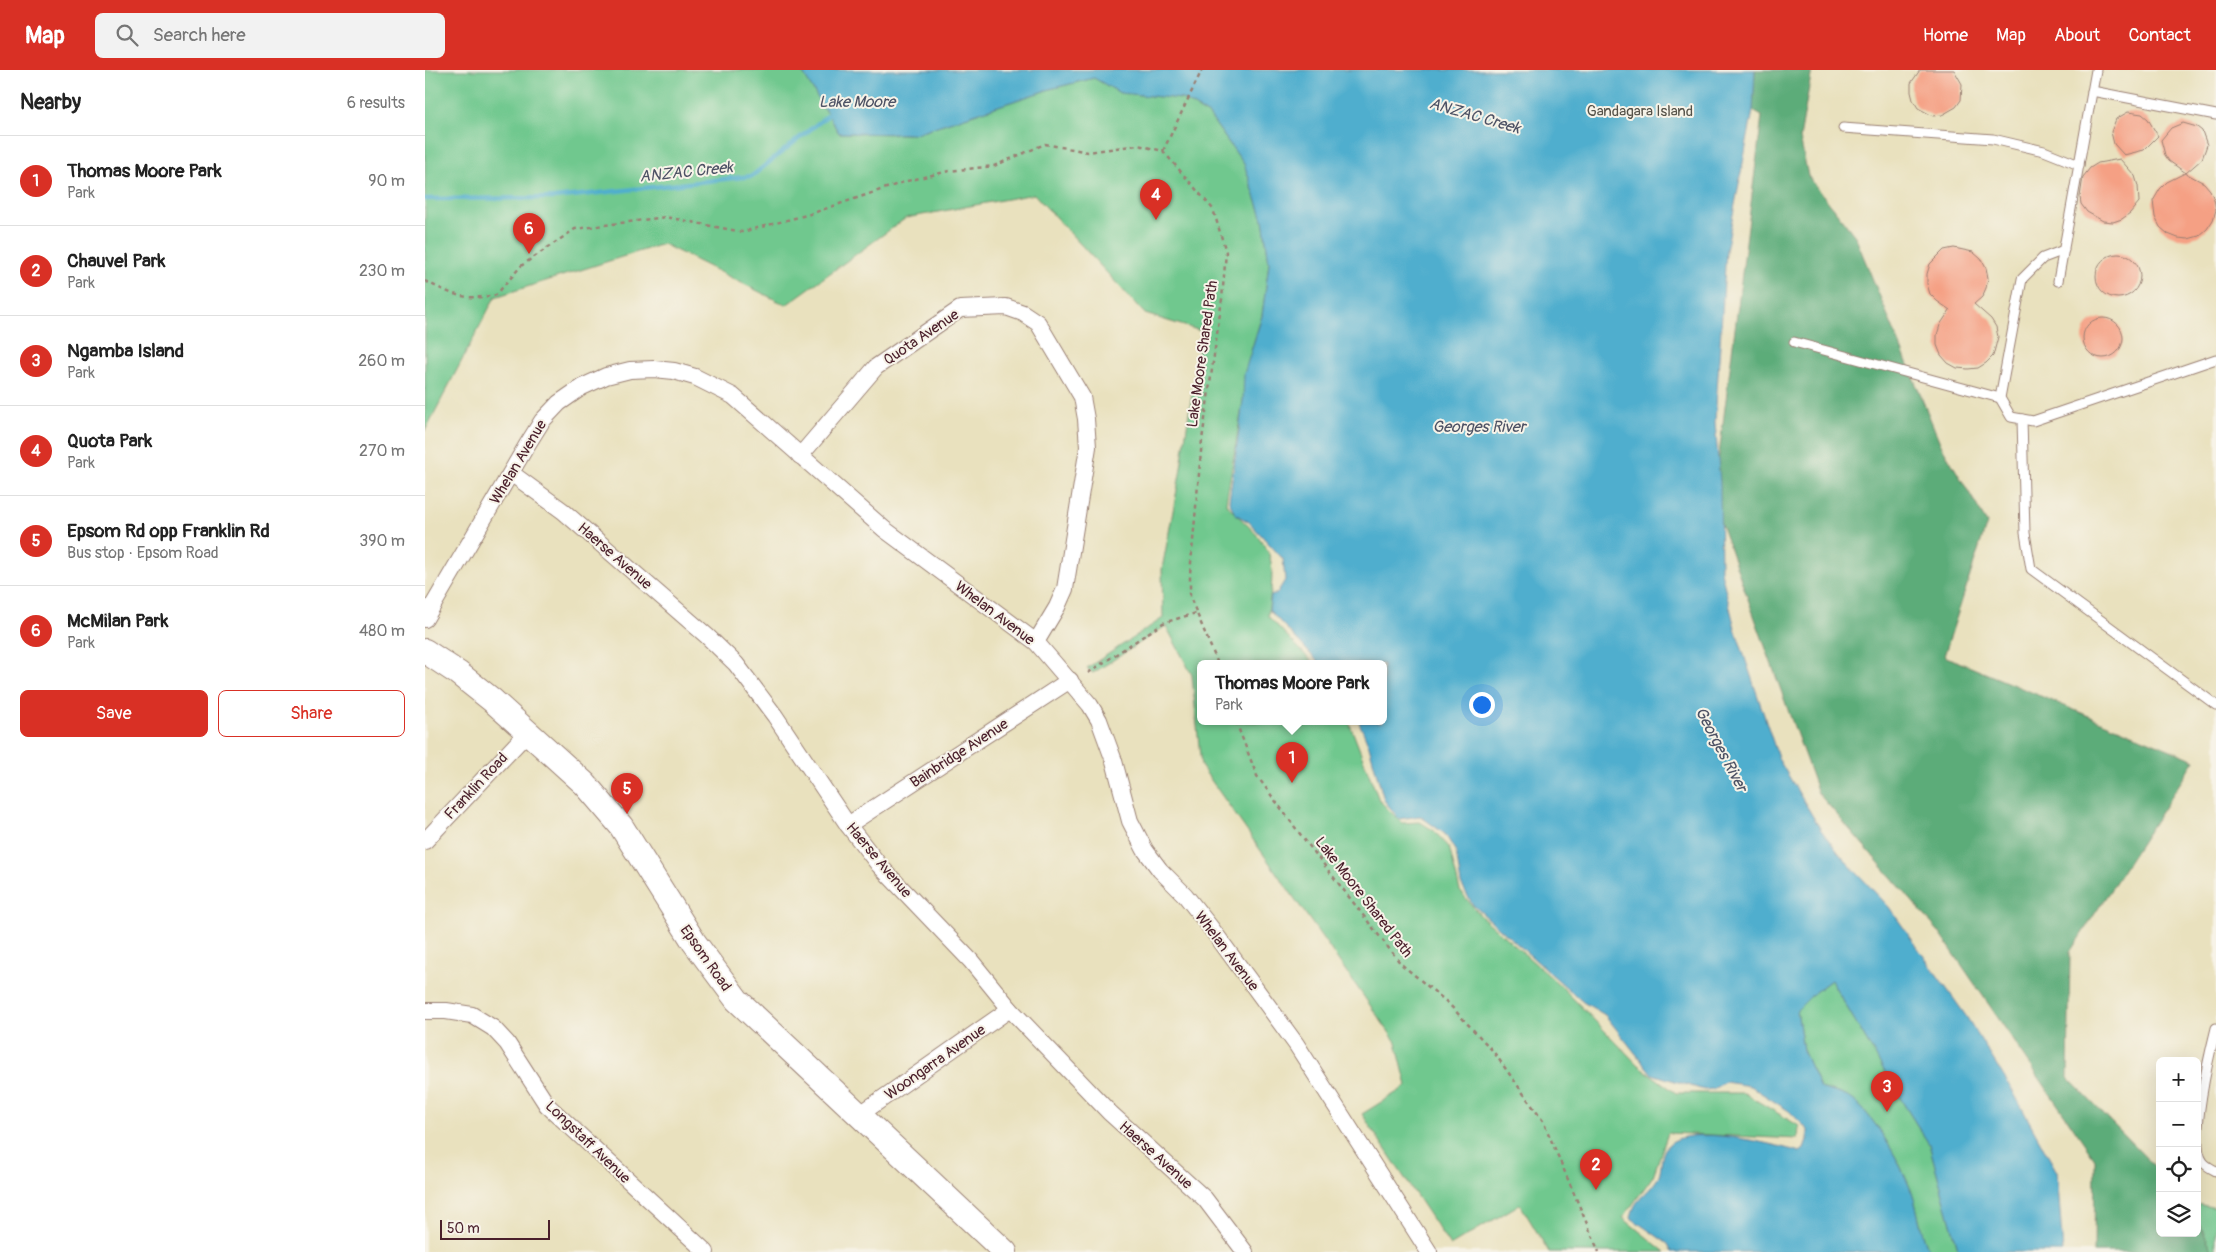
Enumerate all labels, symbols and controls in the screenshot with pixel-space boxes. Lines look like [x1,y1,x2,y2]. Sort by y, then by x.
search box [95,13,445,58]
text: Map [25,21,65,50]
icon: search [113,21,141,49]
text: Search here [153,23,246,47]
text: Home [1923,24,1968,47]
text: Map [1996,24,2026,47]
text: About [2054,24,2100,47]
text: Contact [2128,24,2191,47]
text: Nearby [20,89,81,116]
water label: Lake Moore [819,92,897,112]
text: 6 results [347,93,405,113]
water label: ANZAC Creek [1427,93,1524,139]
park label: Gandagara Island [1587,102,1693,121]
water label: ANZAC Creek [639,157,735,187]
text: Thomas Moore Park [67,159,222,183]
text: 1 [33,171,39,191]
text: 90 m [368,171,405,191]
pin: 4 [1140,179,1172,220]
text: Park [67,183,95,203]
pin: 6 [513,213,545,254]
text: Chauvel Park [67,249,165,273]
text: 2 [32,261,40,281]
text: 230 m [359,261,405,281]
text: Park [67,273,95,293]
street label: Lake Moore Shared Path [1183,279,1222,429]
street label: Quota Avenue [880,305,963,370]
text: Ngamba Island [67,339,184,363]
text: 3 [32,351,40,371]
text: 260 m [358,351,405,371]
text: Park [67,363,95,383]
street label: Whelan Avenue [486,416,551,508]
water label: Georges River [1433,417,1528,437]
text: Quota Park [67,429,152,453]
text: 4 [31,441,41,461]
text: 270 m [359,441,405,461]
text: Park [67,453,95,473]
text: Epsom Rd opp Franklin Rd [67,519,270,543]
street label: Haerse Avenue [573,519,656,594]
text: 5 [32,531,40,551]
text: 390 m [359,531,405,551]
text: Bus stop · Epsom Road [67,543,219,563]
street label: Whelan Avenue [951,577,1039,650]
text: McMilan Park [67,609,168,633]
text: 6 [31,621,41,641]
text: 480 m [359,621,405,641]
text: Park [67,633,95,653]
popup [1197,660,1387,725]
text: Thomas Moore Park [1215,671,1369,695]
button: Save [20,690,208,737]
button: Share [218,690,405,737]
your location [1469,692,1495,718]
text: Park [1215,695,1243,715]
water label: Georges River [1691,704,1753,797]
street label: Bainbridge Avenue [907,714,1013,792]
pin: 1 [1276,742,1308,783]
street label: Franklin Road [441,749,512,824]
pin: 5 [611,773,643,814]
street label: Haerse Avenue [842,819,916,902]
street label: Lake Moore Shared Path [1311,833,1417,961]
street label: Whelan Avenue [1190,908,1263,996]
street label: Epsom Road [676,921,735,995]
street label: Woongarra Avenue [881,1020,990,1104]
map controls [2156,1057,2201,1237]
button: + [2156,1057,2201,1102]
pin: 3 [1871,1071,1903,1112]
street label: Longstaff Avenue [541,1097,635,1188]
button: − [2156,1102,2201,1147]
street label: Haerse Avenue [1115,1117,1197,1194]
button: locate [2156,1147,2201,1192]
pin: 2 [1580,1149,1612,1190]
button: layers [2156,1192,2201,1237]
scale bar [440,1217,550,1240]
text: 50 m [447,1220,480,1237]

